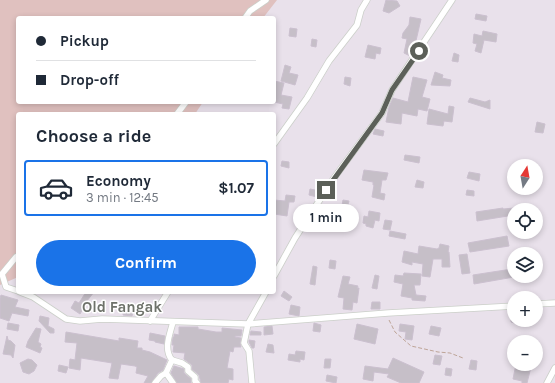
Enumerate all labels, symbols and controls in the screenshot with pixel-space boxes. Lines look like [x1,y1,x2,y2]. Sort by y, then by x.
text: Pickup [60,32,109,50]
route start [410,42,428,60]
text: Drop-off [60,71,119,89]
text: Choose a ride [36,125,151,147]
north arrow [507,159,543,195]
map controls [507,159,543,371]
icon: car [38,170,74,206]
text: Economy [86,172,151,190]
text: $1.07 [218,179,254,197]
route end [317,181,335,199]
text: 3 min · 12:45 [86,190,159,205]
button: locate [507,203,543,239]
callout: 1 min [293,204,359,232]
text: 1 min [310,210,342,225]
button: Confirm [36,240,256,286]
button: layers [507,247,543,283]
button: + [507,291,543,327]
district label: Old Fangak [82,298,162,316]
button: − [507,335,543,371]

